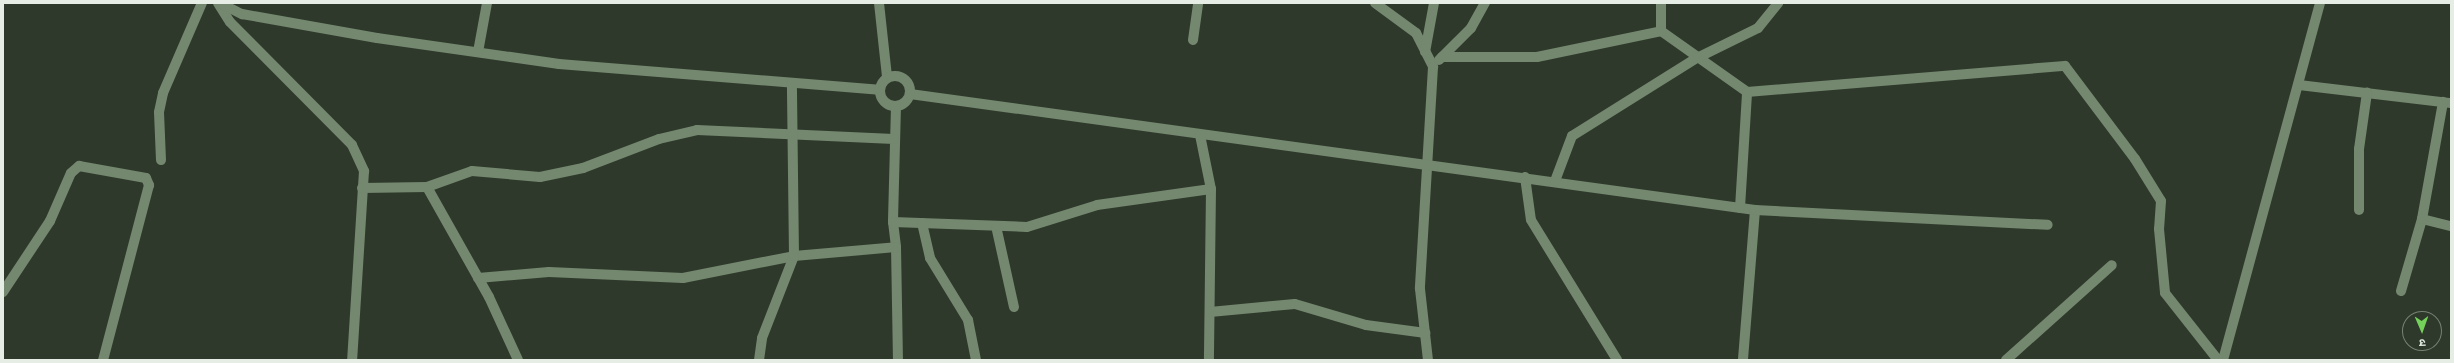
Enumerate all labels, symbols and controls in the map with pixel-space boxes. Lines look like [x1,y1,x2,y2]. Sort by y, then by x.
north arrow [2402,311,2442,351]
text: उ [2419,335,2426,350]

